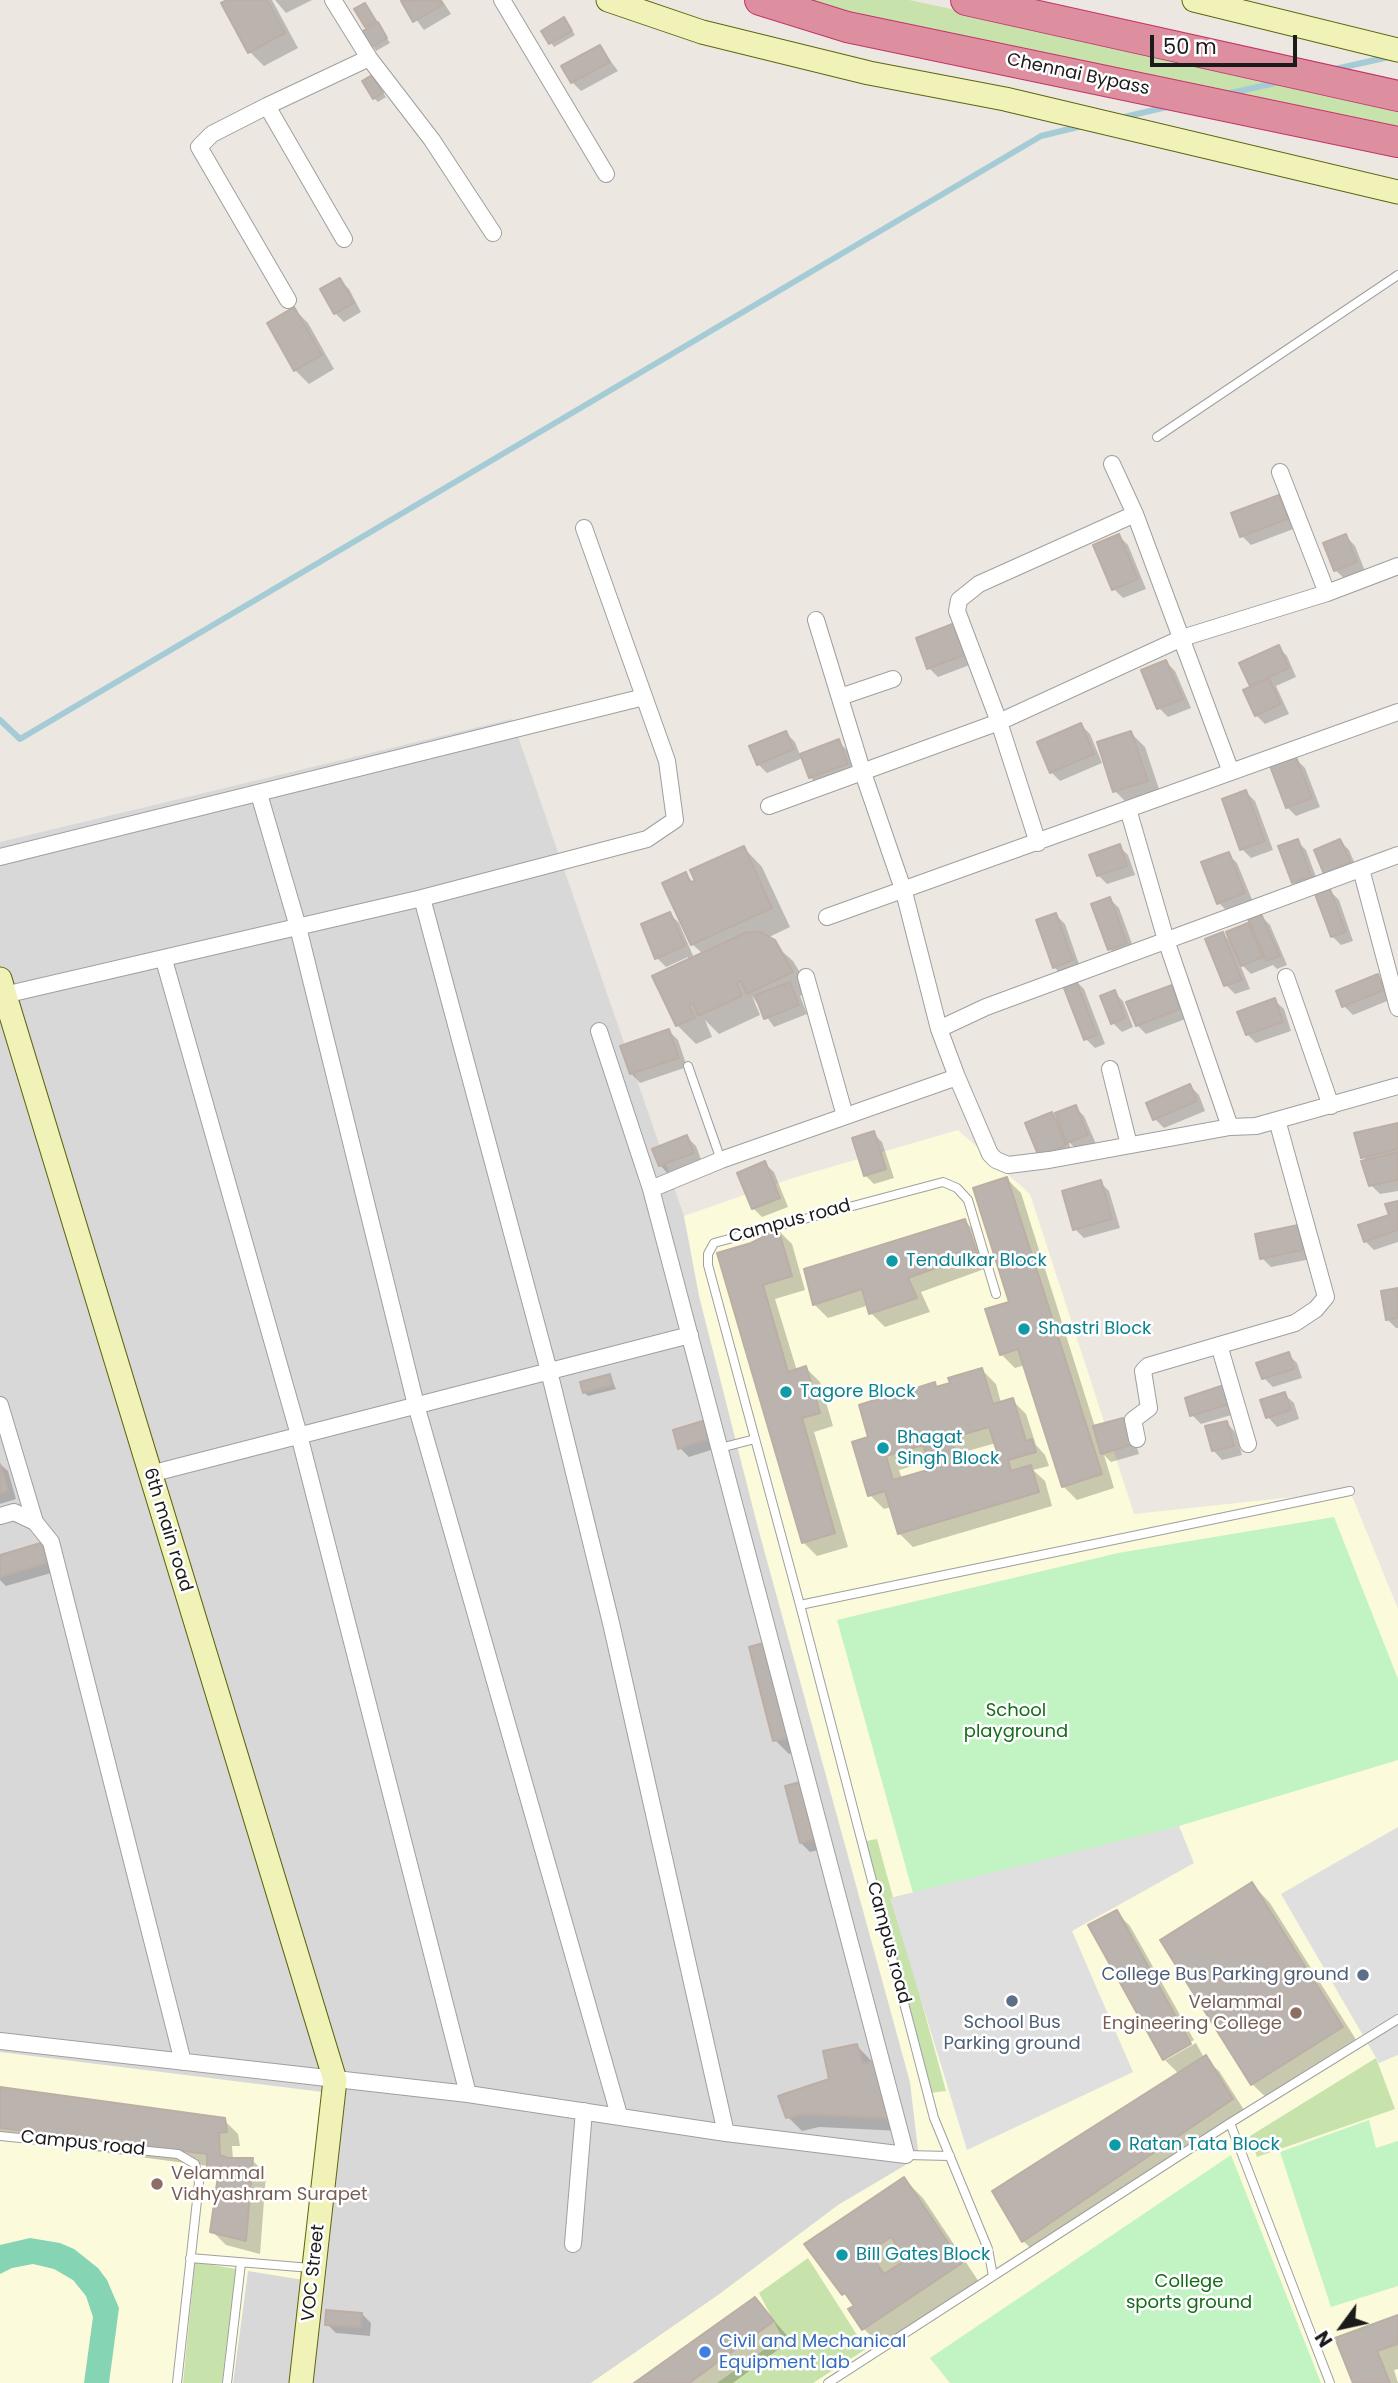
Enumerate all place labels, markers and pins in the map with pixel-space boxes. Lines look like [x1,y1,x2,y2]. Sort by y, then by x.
place label: Tendulkar Block [906,1250,1047,1272]
marker: Tendulkar Block [884,1253,900,1269]
place label: Shastri Block [1038,1318,1151,1340]
marker: Shastri Block [1016,1321,1032,1337]
place label: Tagore Block [800,1381,915,1403]
marker: Tagore Block [778,1384,794,1400]
place label: Bhagat Singh Block [897,1427,999,1470]
marker: Bhagat Singh Block [875,1440,891,1456]
place label: College Bus Parking ground [1102,1964,1349,1986]
marker: College Bus Parking ground [1355,1967,1371,1983]
place label: Velammal Engineering College [1102,1992,1282,2035]
marker: School Bus Parking ground [1004,1993,1020,2009]
marker: Velammal Engineering College [1288,2005,1304,2021]
place label: School Bus Parking ground [943,2012,1081,2054]
place label: Ratan Tata Block [1129,2134,1280,2156]
marker: Ratan Tata Block [1107,2137,1123,2153]
place label: Velammal Vidhyashram Surapet [171,2163,368,2206]
marker: Velammal Vidhyashram Surapet [149,2176,165,2192]
place label: Bill Gates Block [856,2244,990,2266]
marker: Bill Gates Block [834,2247,850,2263]
place label: Civil and Mechanical Equipment lab [719,2331,906,2374]
marker: Civil and Mechanical Equipment lab [697,2344,713,2360]

